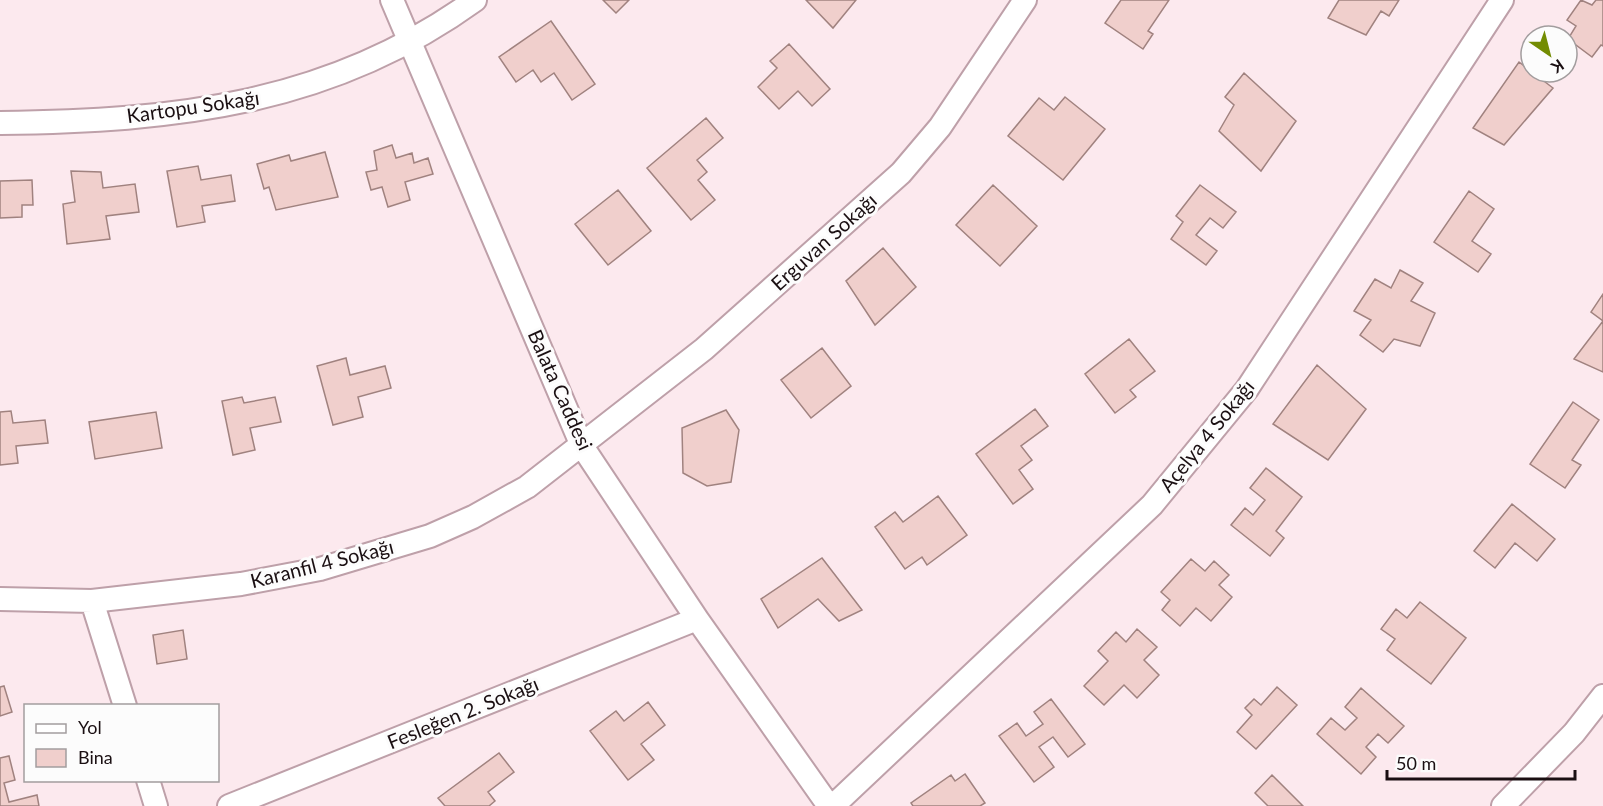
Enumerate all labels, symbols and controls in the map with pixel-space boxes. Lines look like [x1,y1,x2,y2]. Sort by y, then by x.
north arrow [1519,24,1579,84]
text: K [1547,56,1568,78]
street label: Kartopu Sokağı [125,85,261,127]
street label: Erguvan Sokağı [766,188,881,295]
street label: Balata Caddesi [524,326,598,453]
street label: Açelya 4 Sokağı [1154,374,1259,496]
street label: Karanfil 4 Sokağı [248,534,396,592]
street label: Fesleğen 2. Sokağı [384,671,542,753]
legend [24,704,219,782]
text: Yol [78,716,102,738]
scale bar [1387,743,1574,781]
text: Bina [78,746,113,768]
text: 50 m [1396,752,1436,774]

